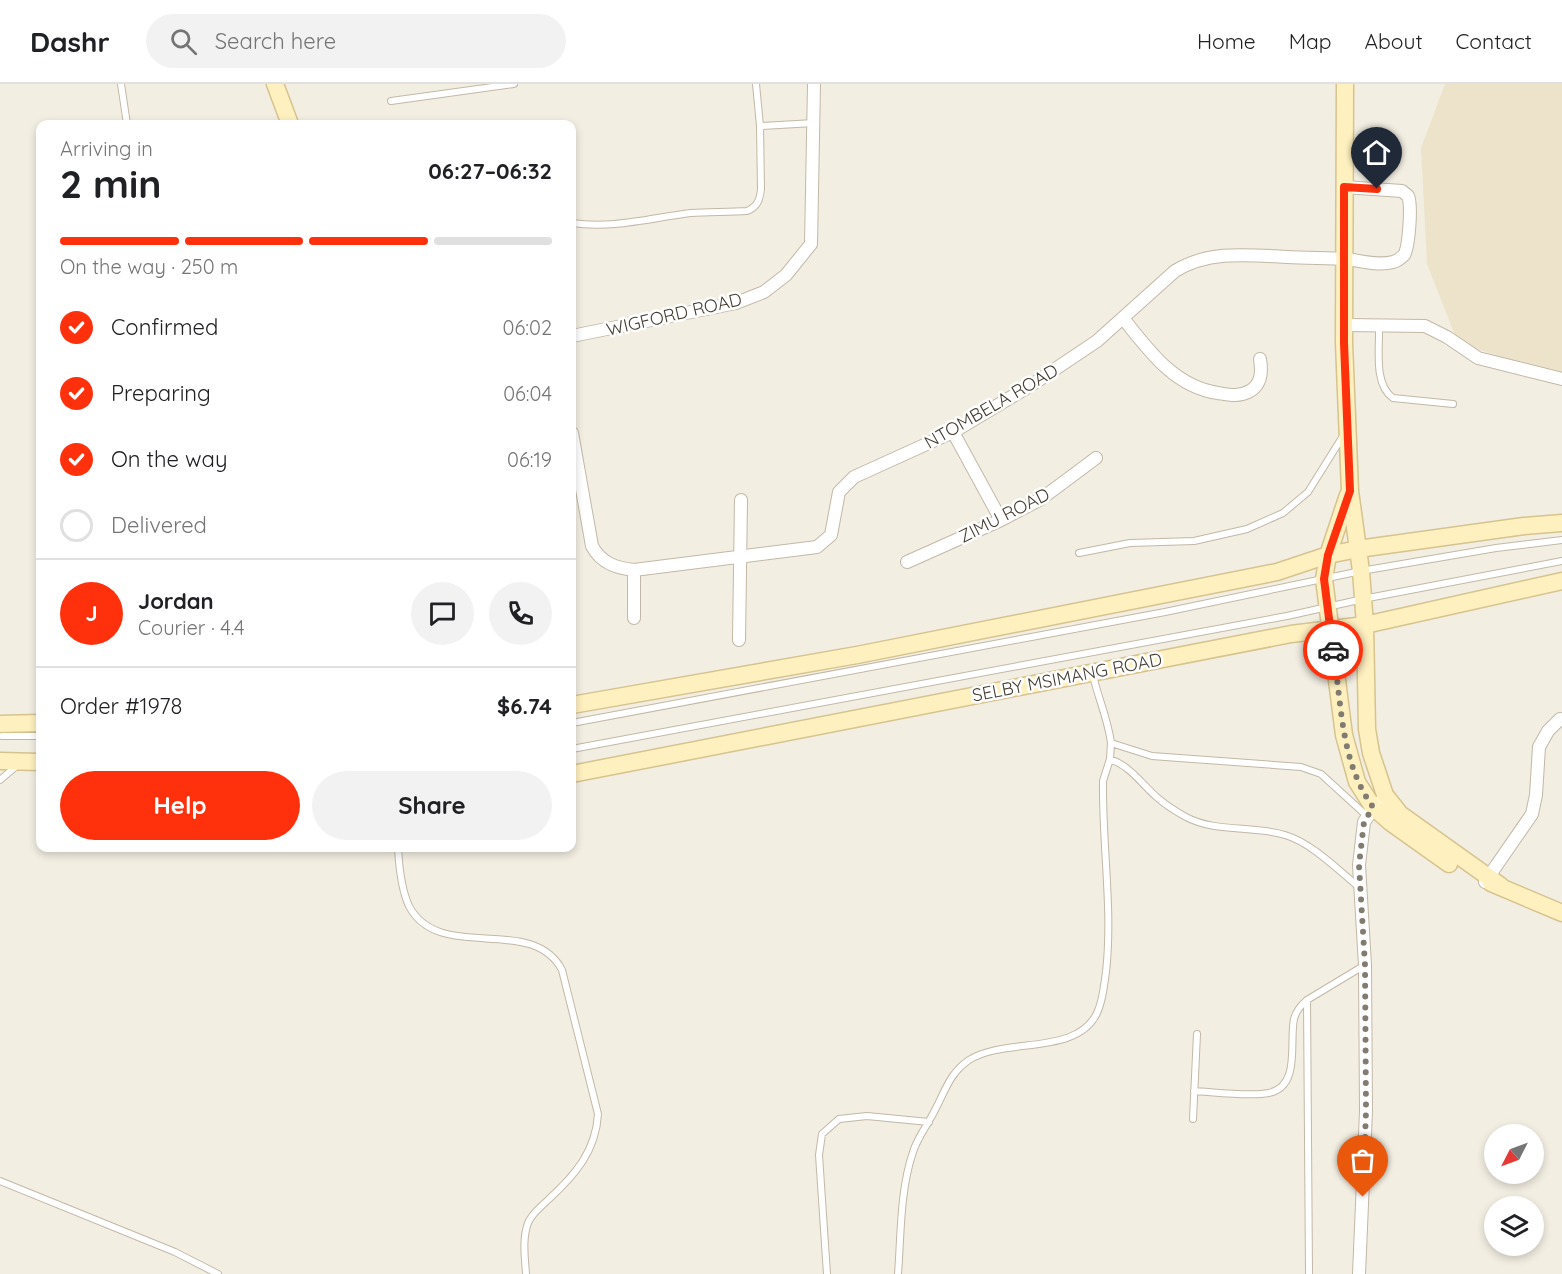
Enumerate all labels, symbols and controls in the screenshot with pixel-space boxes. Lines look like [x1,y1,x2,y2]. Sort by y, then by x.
search box [146,14,566,68]
text: Dashr [30,24,110,59]
icon: search [167,25,200,58]
text: Search here [215,27,336,55]
text: Home [1197,28,1256,54]
text: Map [1289,28,1332,54]
text: About [1365,28,1423,54]
text: Contact [1456,28,1532,54]
pin [1351,127,1402,189]
text: Arriving in [60,136,153,161]
icon: home [1360,136,1393,169]
text: 06:27–06:32 [428,157,552,185]
text: 2 min [60,159,162,208]
text: On the way · 250 m [60,254,238,279]
street label: WIGFORD ROAD [604,287,744,341]
icon: check [60,311,93,344]
text: Confirmed [111,313,218,341]
text: 06:02 [503,315,552,340]
street label: NTOMBELA ROAD [920,358,1062,454]
icon: check [60,377,93,410]
text: Preparing [111,379,211,407]
text: 06:04 [503,381,552,406]
icon: check [60,443,93,476]
text: On the way [111,445,227,473]
text: 06:19 [507,447,552,472]
street label: ZIMU ROAD [955,482,1053,548]
text: Delivered [111,511,207,539]
button: chat [411,582,474,645]
button: phone [489,582,552,645]
text: Jordan [138,587,214,615]
text: J [85,599,98,627]
text: Courier · 4.4 [138,615,244,640]
courier [1303,620,1363,680]
icon: car [1317,634,1350,667]
street label: SELBY MSIMANG ROAD [970,647,1164,707]
text: Order #1978 [60,692,182,720]
text: $6.74 [497,692,552,720]
button: Help [60,771,300,840]
button: Share [312,771,552,840]
north arrow [1484,1124,1544,1184]
map controls [1484,1124,1544,1256]
pin [1337,1135,1388,1197]
icon: bag [1346,1144,1379,1177]
button: layers [1484,1196,1544,1256]

